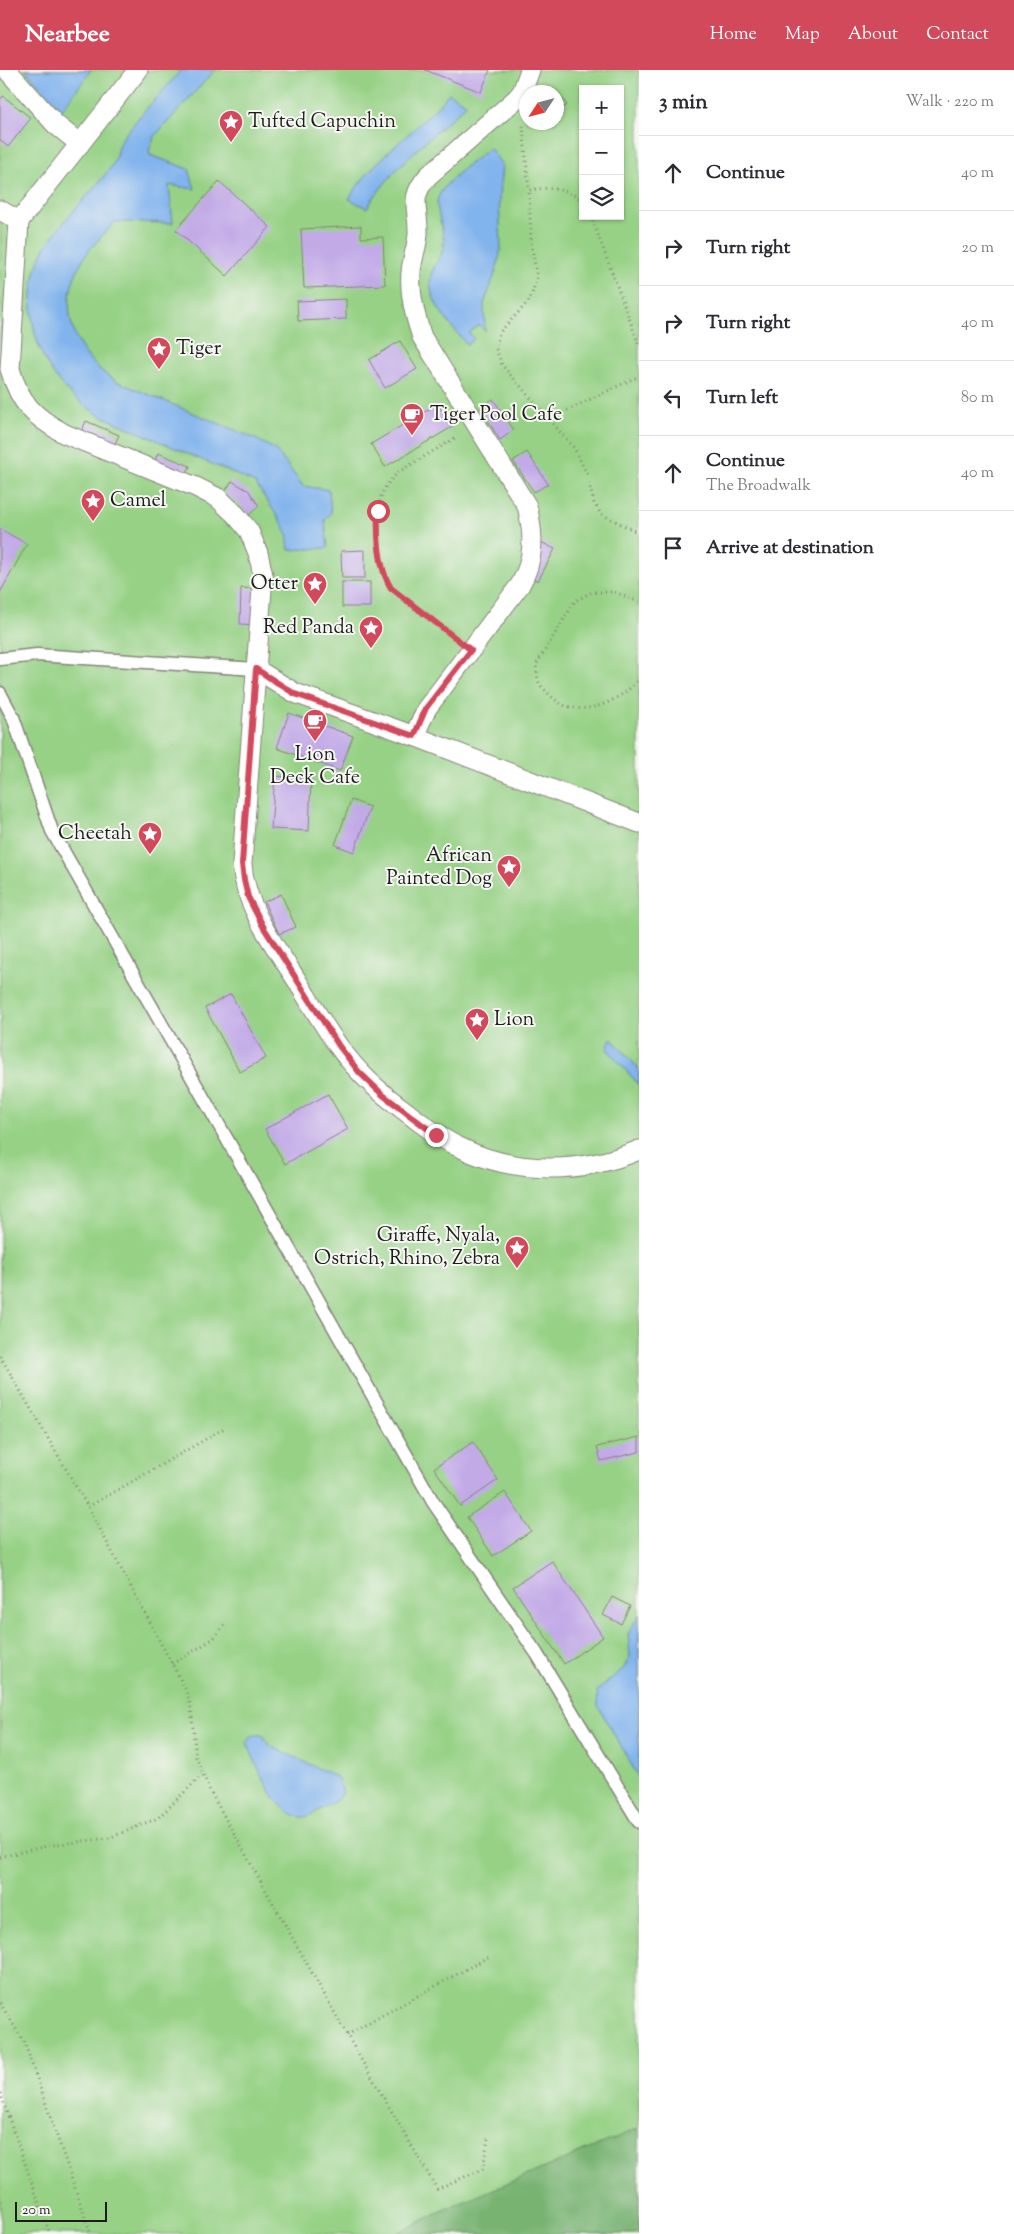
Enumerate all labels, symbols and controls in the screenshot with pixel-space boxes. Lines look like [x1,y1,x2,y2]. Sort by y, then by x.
text: Nearbee [25,18,110,52]
text: Home [710,22,757,48]
text: Map [785,22,820,48]
text: About [848,22,898,48]
text: Contact [926,22,989,48]
north arrow [519,85,564,130]
map controls [579,85,624,220]
button: + [579,85,624,130]
text: 3 min [659,88,708,118]
text: Walk · 220 m [906,91,994,114]
place label: Tufted Capuchin [248,108,396,137]
place icon: Tufted Capuchin [218,109,244,143]
button: − [579,130,624,175]
icon: ahead [659,159,687,187]
text: Continue [706,160,785,187]
text: 40 m [961,162,994,185]
button: layers [579,175,624,220]
icon: right [659,234,687,262]
text: Turn right [706,235,790,262]
text: 20 m [961,237,994,260]
icon: right [659,309,687,337]
text: Turn right [706,310,790,337]
text: 40 m [961,312,994,335]
place label: Tiger [176,335,222,364]
place icon: Tiger [146,336,172,370]
icon: left [659,384,687,412]
text: Turn left [706,385,778,412]
text: 80 m [961,387,994,410]
place label: Tiger Pool Cafe [430,401,562,430]
cafe icon: Tiger Pool Cafe [399,402,425,436]
text: Continue [706,448,785,475]
icon: ahead [659,459,687,487]
text: 40 m [961,462,994,485]
text: The Broadwalk [706,475,811,498]
place label: Camel [110,487,167,516]
place icon: Camel [80,488,106,522]
route start [367,500,390,523]
icon: arrive [659,534,687,562]
text: Arrive at destination [706,535,874,562]
place label: Otter [250,570,298,599]
place icon: Otter [302,571,328,605]
place label: Red Panda [263,614,354,643]
place icon: Red Panda [358,615,384,649]
cafe icon: Lion Deck Cafe [302,708,328,742]
place label: Lion Deck Cafe [270,741,360,793]
place label: Cheetah [58,820,132,849]
place icon: Cheetah [137,821,163,855]
place label: African Painted Dog [386,842,492,894]
place icon: African Painted Dog [496,854,522,888]
place label: Lion [494,1006,535,1035]
place icon: Lion [464,1007,490,1041]
route end [425,1124,448,1147]
place label: Giraffe, Nyala, Ostrich, Rhino, Zebra [314,1222,500,1274]
place icon: Giraffe, Nyala, Ostrich, Rhino, Zebra [504,1235,530,1269]
scale bar [15,2199,108,2222]
text: 20 m [22,2201,51,2221]

